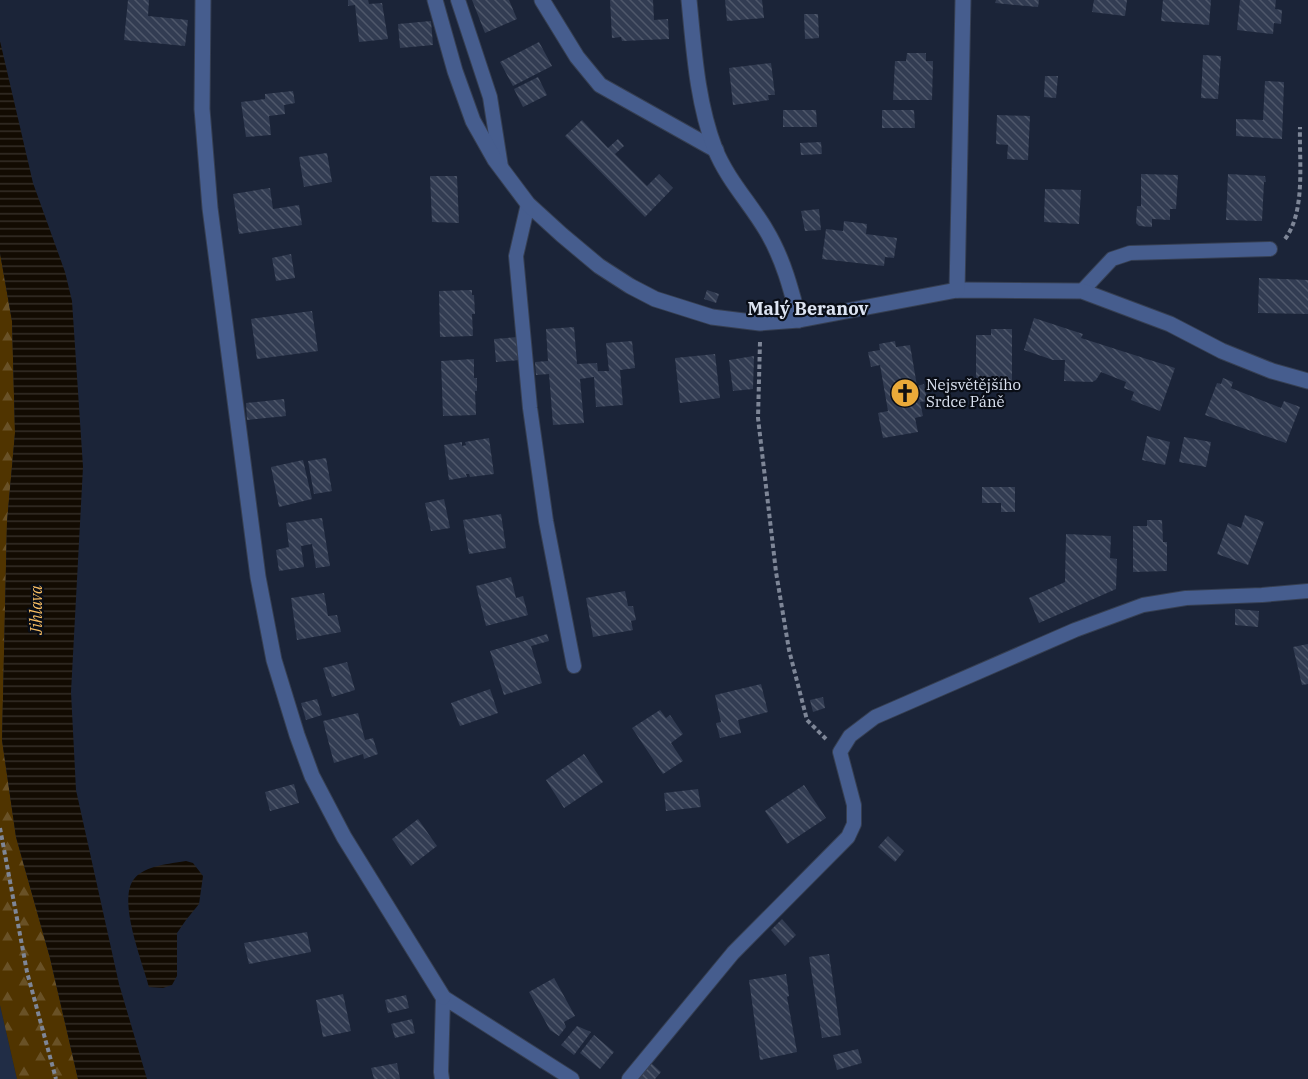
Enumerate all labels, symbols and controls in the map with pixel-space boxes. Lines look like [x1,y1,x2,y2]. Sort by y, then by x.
district label: Malý Beranov [747,297,869,320]
place label: Nejsvětějšího Srdce Páně [926,375,1021,411]
church icon: Nejsvětějšího Srdce Páně [889,377,921,409]
water label: Jihlava [26,585,46,636]

